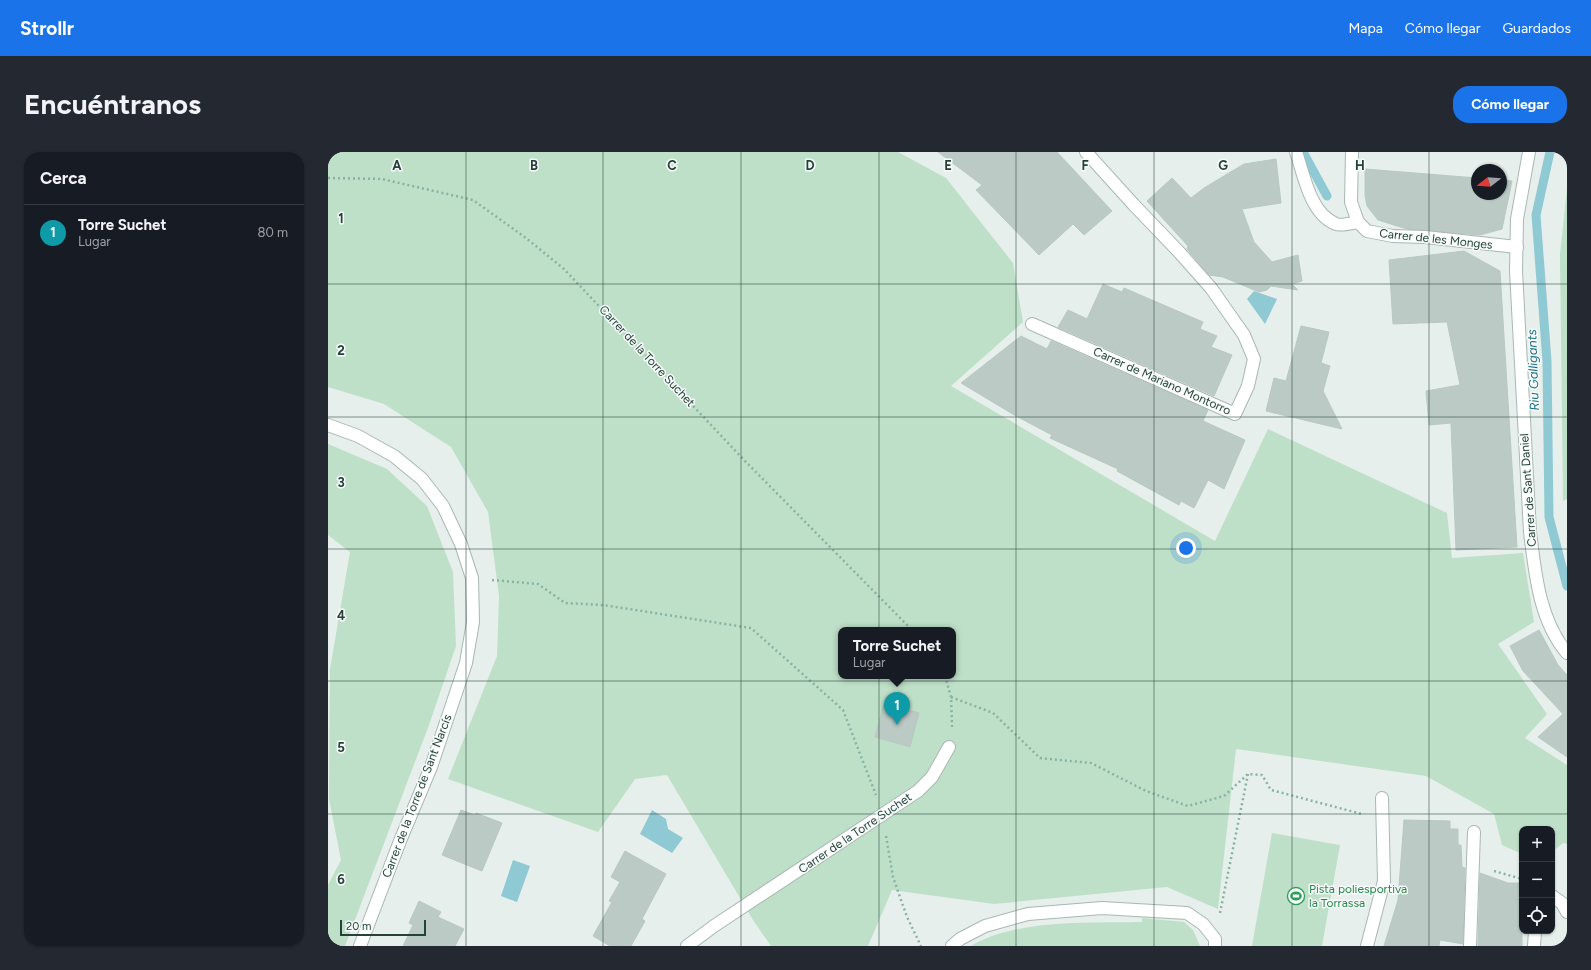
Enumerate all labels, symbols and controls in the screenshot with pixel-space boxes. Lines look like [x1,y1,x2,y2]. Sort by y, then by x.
text: Strollr [20,17,74,40]
text: Mapa [1348,20,1383,37]
text: Cómo llegar [1405,20,1480,37]
text: Guardados [1502,20,1571,37]
button: Cómo llegar [1453,86,1567,123]
text: Encuéntranos [24,87,201,121]
text: A [392,158,402,173]
text: B [530,158,538,173]
text: C [667,158,677,173]
text: D [805,158,815,173]
text: E [944,158,952,173]
text: F [1081,158,1089,173]
text: G [1218,158,1228,173]
text: H [1355,158,1365,173]
north arrow [1471,164,1507,200]
text: Cerca [40,168,87,188]
text: 1 [338,211,344,226]
text: Torre Suchet [78,216,166,234]
text: 1 [50,225,56,240]
text: 80 m [257,225,288,240]
street label: Carrer de les Monges [1379,226,1494,252]
text: Lugar [78,234,111,249]
street label: Carrer de la Torre Suchet [596,302,698,410]
water label: Riu Galligants [1524,329,1542,411]
text: 2 [337,343,345,358]
street label: Carrer de Mariano Montorro [1091,344,1233,418]
street label: Carrer de Sant Daniel [1517,433,1539,547]
text: 3 [337,475,345,490]
your location [1176,538,1196,558]
text: 4 [337,608,345,623]
popup [838,627,956,679]
text: Torre Suchet [853,637,941,655]
text: Lugar [853,655,885,670]
pin: 1 [884,692,910,725]
street label: Carrer de la Torre de Sant Narcís [379,712,455,880]
text: 5 [337,740,345,755]
street label: Carrer de la Torre Suchet [796,790,915,876]
map controls [1519,826,1555,934]
button: + [1519,826,1555,862]
button: − [1519,862,1555,898]
text: 6 [337,872,345,887]
place label: Pista poliesportiva la Torrassa [1309,882,1407,910]
sports icon: Pista poliesportiva la Torrassa [1286,886,1306,906]
button: locate [1519,898,1555,934]
scale bar [340,918,426,937]
text: 20 m [346,920,371,933]

